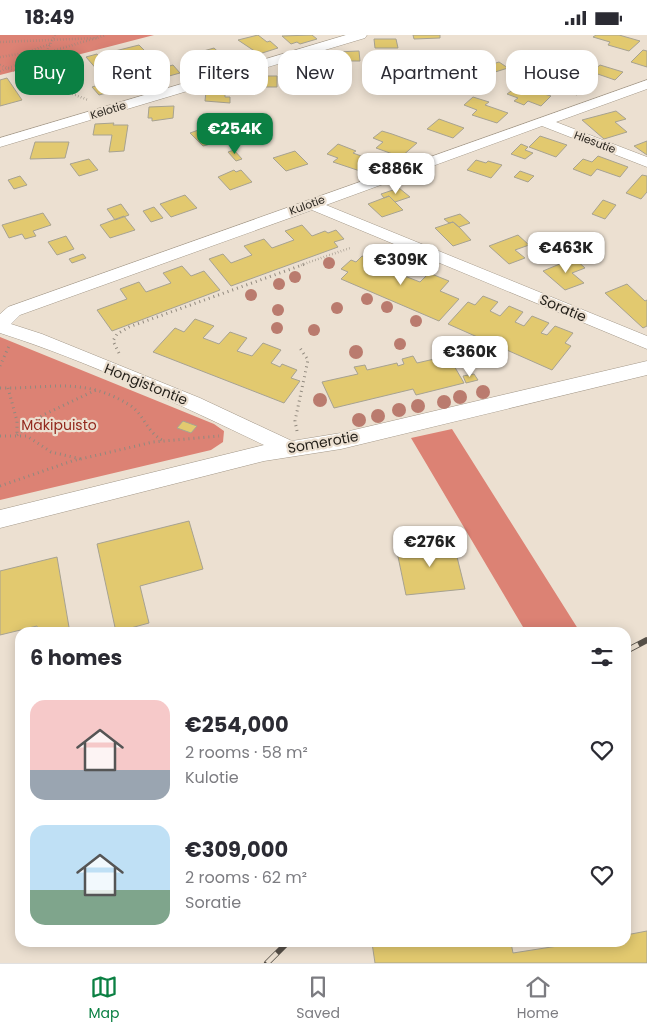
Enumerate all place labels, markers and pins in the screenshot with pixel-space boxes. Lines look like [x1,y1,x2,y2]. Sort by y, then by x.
pin: €254K [200,113,270,155]
pin: €886K [361,153,431,195]
pin: €463K [531,231,601,274]
pin: €309K [366,243,436,286]
pin: €360K [435,335,505,378]
pin: €276K [395,525,465,568]

